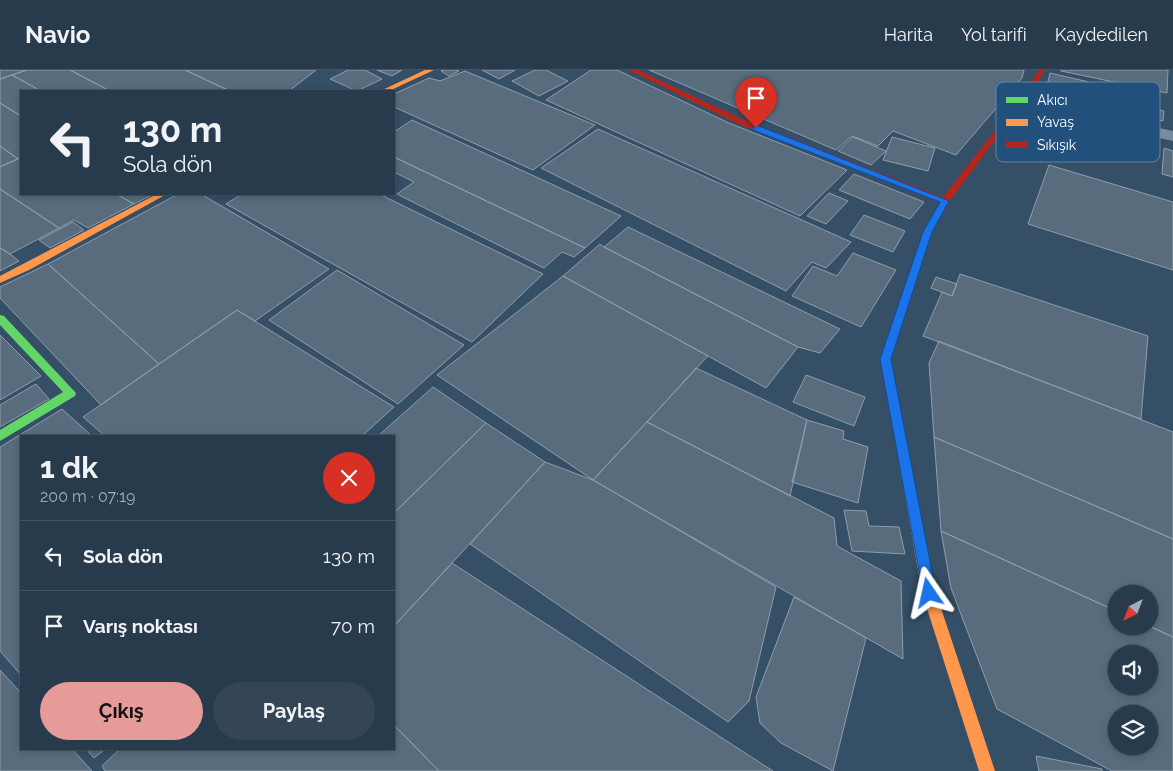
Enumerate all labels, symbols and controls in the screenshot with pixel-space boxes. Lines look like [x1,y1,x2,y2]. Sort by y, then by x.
text: Navio [25,20,90,49]
text: Harita [884,24,933,45]
text: Yol tarifi [961,24,1027,45]
text: Kaydedilen [1055,24,1148,45]
pin [735,77,777,128]
legend [996,82,1160,162]
icon: arrive [742,84,770,112]
text: Akıcı [1037,92,1068,108]
text: 130 m [123,109,222,150]
icon: left [40,110,105,175]
text: Yavaş [1037,114,1074,130]
text: Sıkışık [1037,137,1077,153]
text: Sola dön [123,151,213,177]
text: 1 dk [40,450,98,485]
button: close [323,452,375,504]
text: 200 m · 07:19 [40,487,135,506]
icon: left [40,542,68,570]
text: Sola dön [83,545,163,567]
text: 130 m [323,545,375,567]
position arrow [902,566,954,618]
north arrow [1108,585,1158,635]
map controls [1108,585,1158,755]
icon: arrive [40,612,68,640]
text: Varış noktası [83,615,198,637]
text: 70 m [331,615,375,637]
button: sound [1108,645,1158,695]
button: Çıkış [40,682,203,740]
button: Paylaş [213,682,375,740]
button: layers [1108,705,1158,755]

